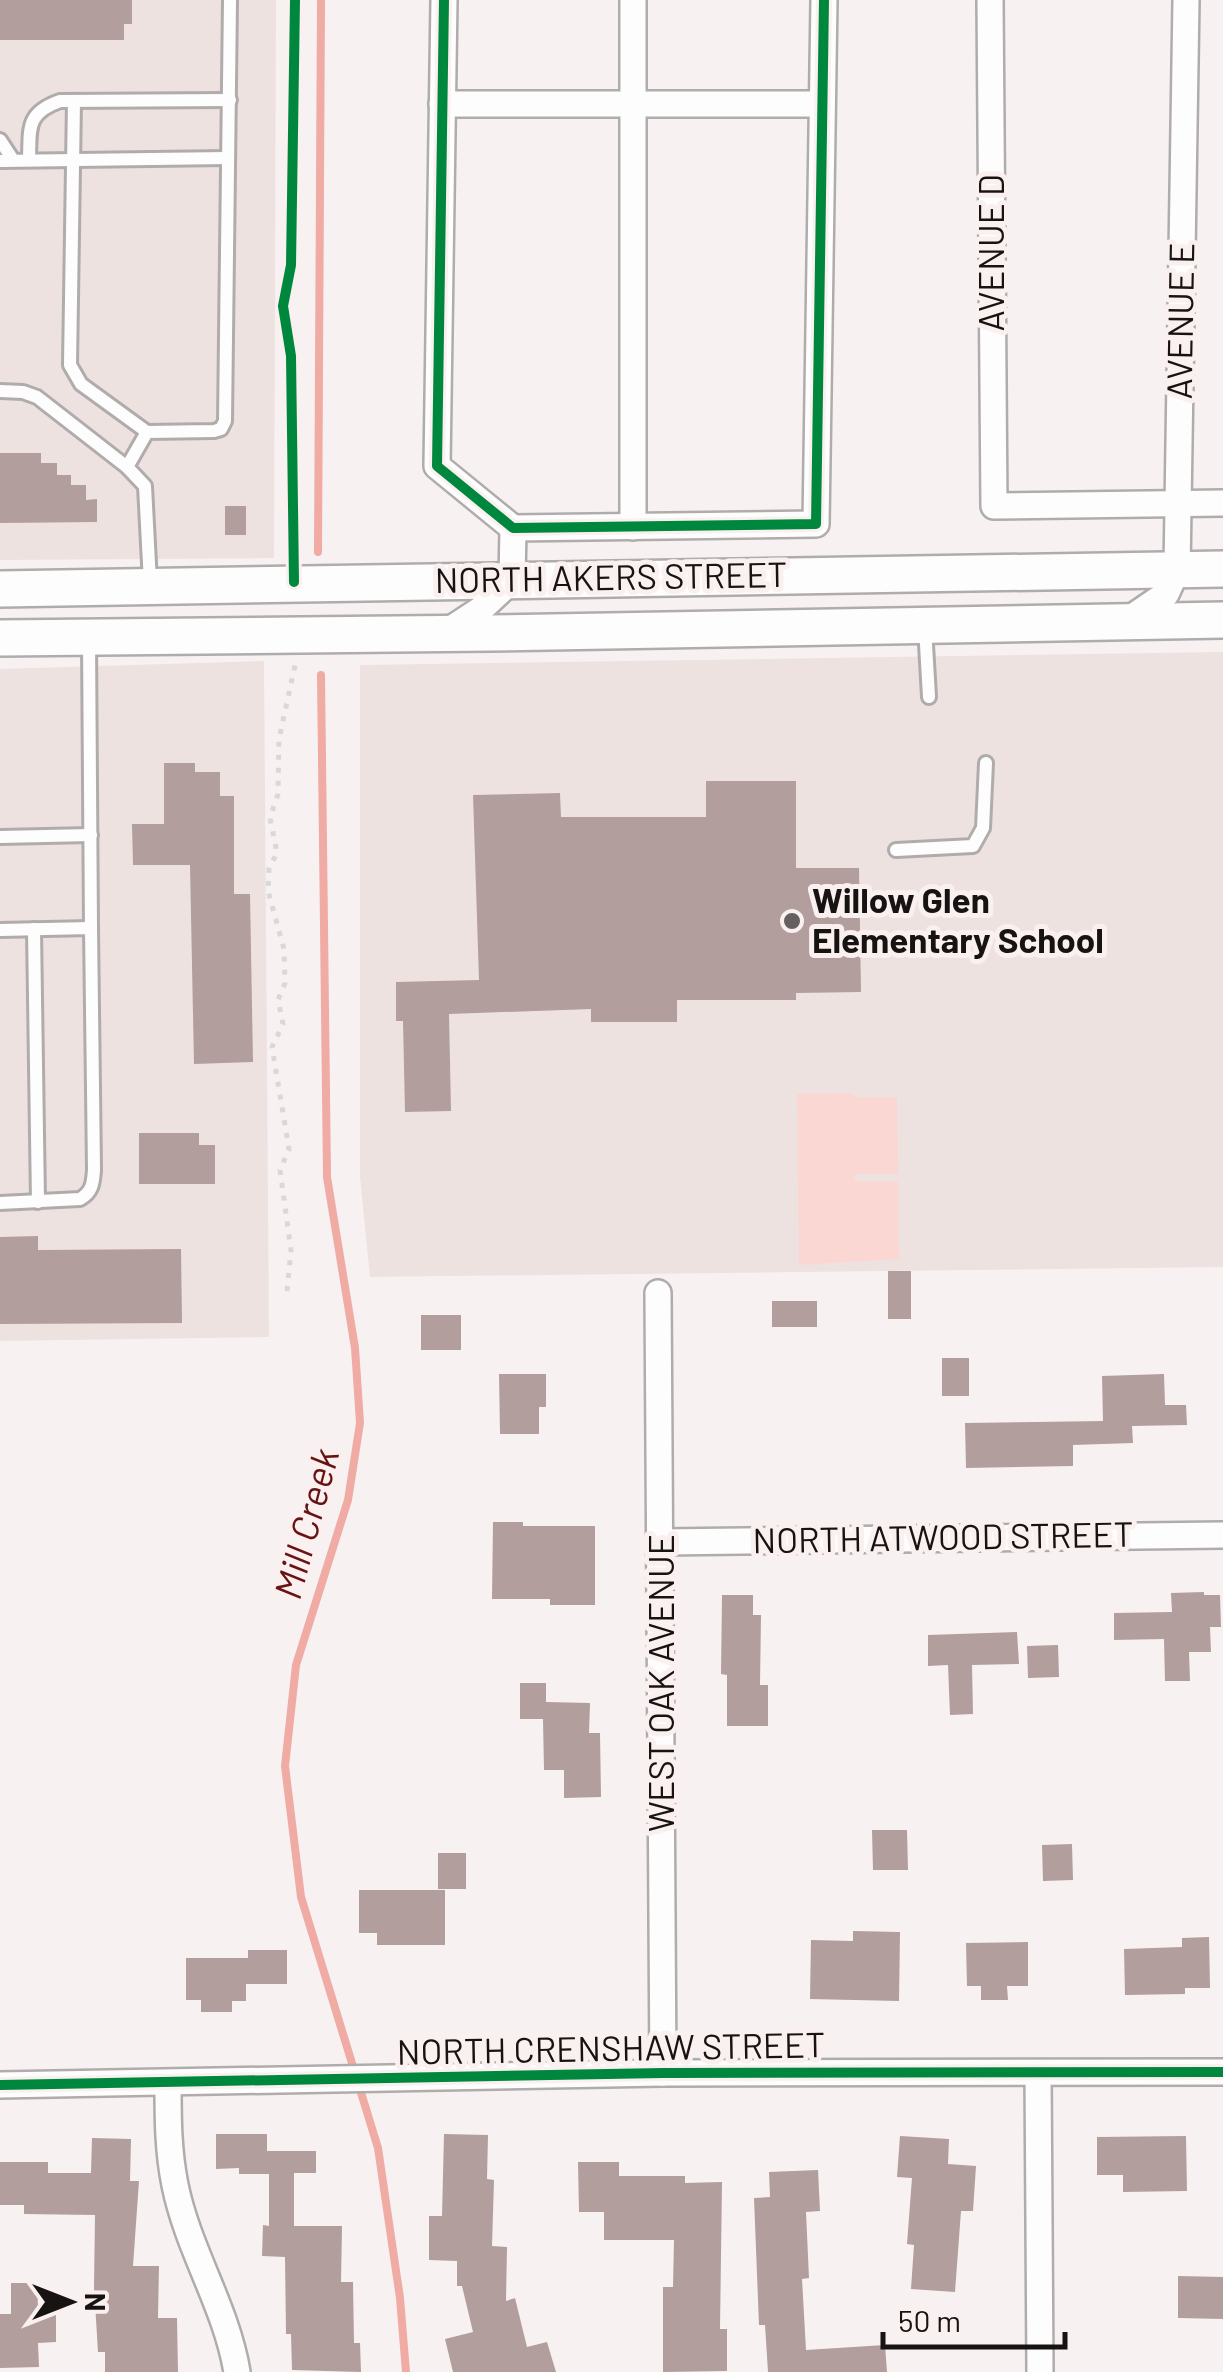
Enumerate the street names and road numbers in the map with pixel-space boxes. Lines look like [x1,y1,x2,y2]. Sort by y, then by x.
street label: AVENUE D [969,174,1011,332]
street label: AVENUE E [1157,242,1201,400]
street label: NORTH AKERS STREET [434,552,788,600]
street label: NORTH ATWOOD STREET [752,1512,1134,1560]
street label: WEST OAK AVENUE [639,1534,681,1832]
street label: NORTH CRENSHAW STREET [396,2022,825,2072]

